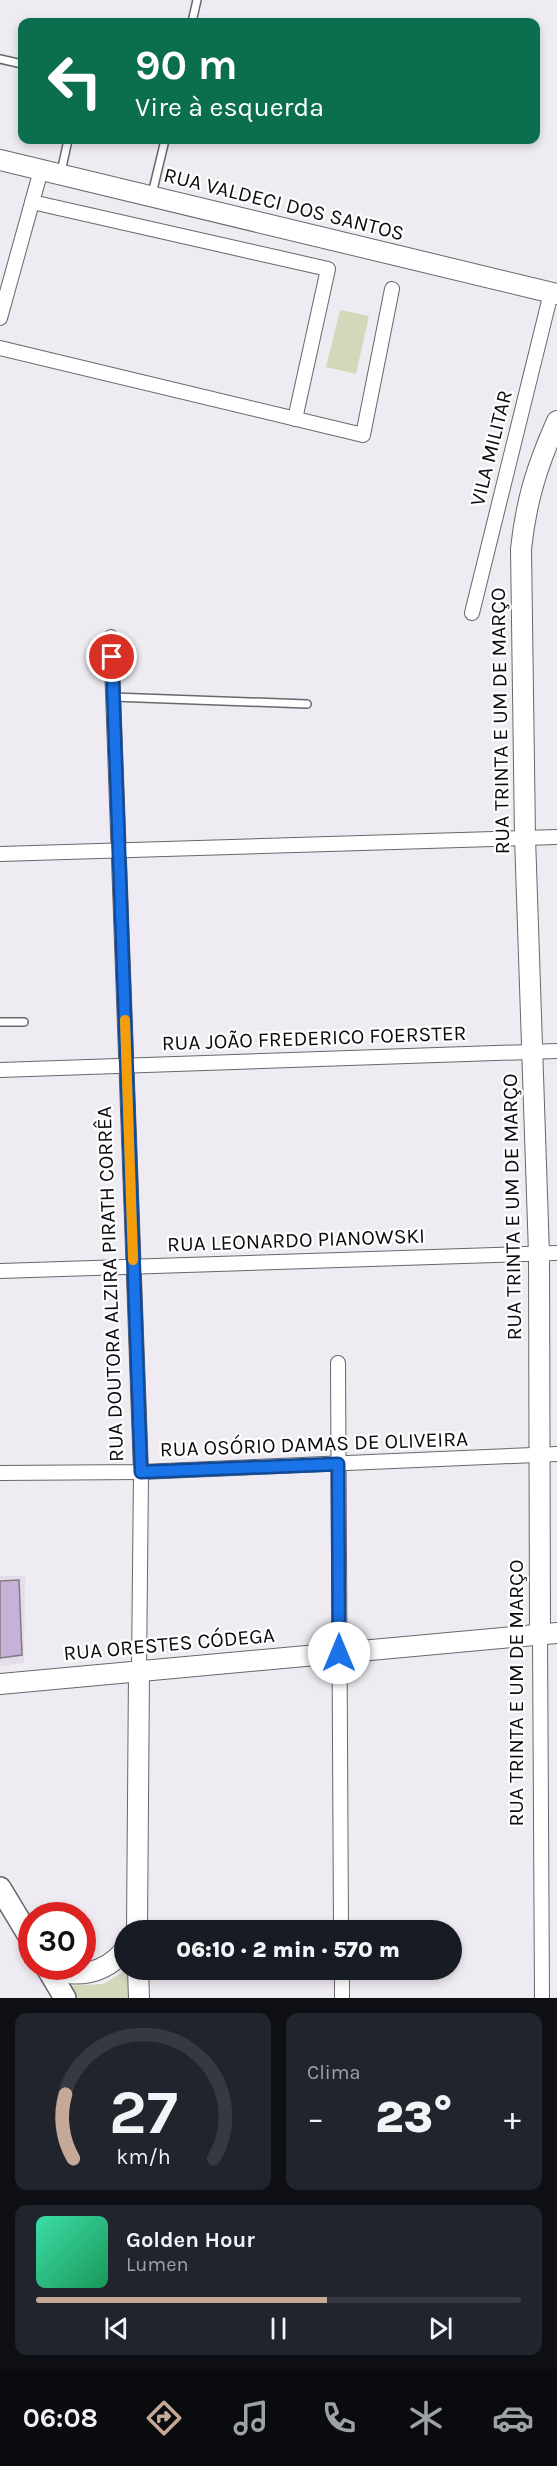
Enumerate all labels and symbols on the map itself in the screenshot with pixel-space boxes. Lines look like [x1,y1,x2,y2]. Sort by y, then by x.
street label: RUA VALDECI DOS SANTOS [161,162,407,246]
street label: VILA MILITAR [465,388,517,508]
street label: RUA TRINTA E UM DE MARÇO [486,587,514,855]
pin [86,631,137,682]
street label: RUA JOÃO FREDERICO FOERSTER [161,1021,467,1055]
street label: RUA TRINTA E UM DE MARÇO [498,1073,526,1341]
street label: RUA DOUTORA ALZIRA PIRATH CORRÊA [92,1106,128,1462]
street label: RUA LEONARDO PIANOWSKI [167,1224,425,1256]
street label: RUA OSÓRIO DAMAS DE OLIVEIRA [159,1427,469,1461]
street label: RUA TRINTA E UM DE MARÇO [504,1559,528,1827]
position arrow [307,1621,371,1685]
street label: RUA ORESTES CÓDEGA [62,1623,276,1665]
speed limit sign: 30 [18,1902,96,1980]

